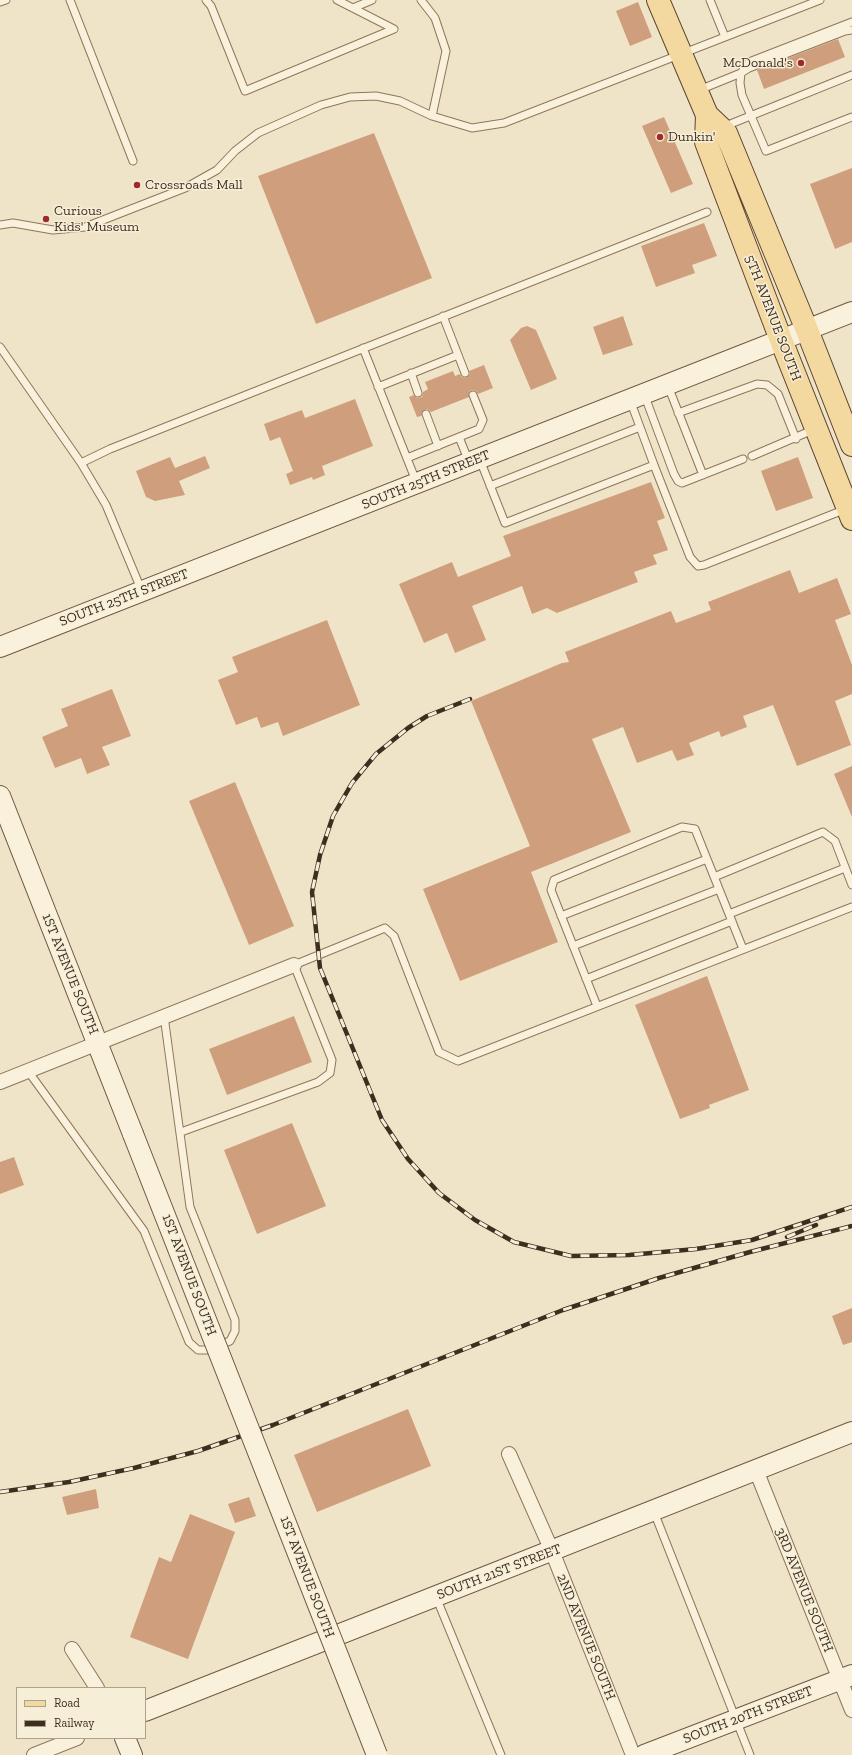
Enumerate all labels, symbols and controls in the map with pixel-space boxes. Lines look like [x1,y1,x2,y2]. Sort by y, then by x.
place label: McDonald's [723,55,793,71]
marker: McDonald's [796,58,806,68]
place label: Dunkin' [668,129,715,145]
marker: Dunkin' [655,132,665,142]
place label: Crossroads Mall [145,177,243,193]
marker: Crossroads Mall [132,180,142,190]
place label: Curious Kids' Museum [54,203,139,236]
marker: Curious Kids' Museum [41,214,51,224]
street label: 5TH AVENUE SOUTH [741,253,805,383]
street label: SOUTH 25TH STREET [359,447,493,513]
street label: SOUTH 25TH STREET [57,566,191,630]
street label: 1ST AVENUE SOUTH [38,911,102,1037]
street label: 1ST AVENUE SOUTH [158,1212,220,1338]
street label: 1ST AVENUE SOUTH [276,1514,338,1640]
street label: 3RD AVENUE SOUTH [771,1525,837,1655]
street label: SOUTH 21ST STREET [434,1541,564,1603]
street label: 2ND AVENUE SOUTH [553,1571,619,1703]
street label: SOUTH 20TH STREET [681,1683,815,1747]
legend [16,1687,146,1739]
text: Road [54,1696,80,1710]
text: Railway [54,1716,95,1730]

